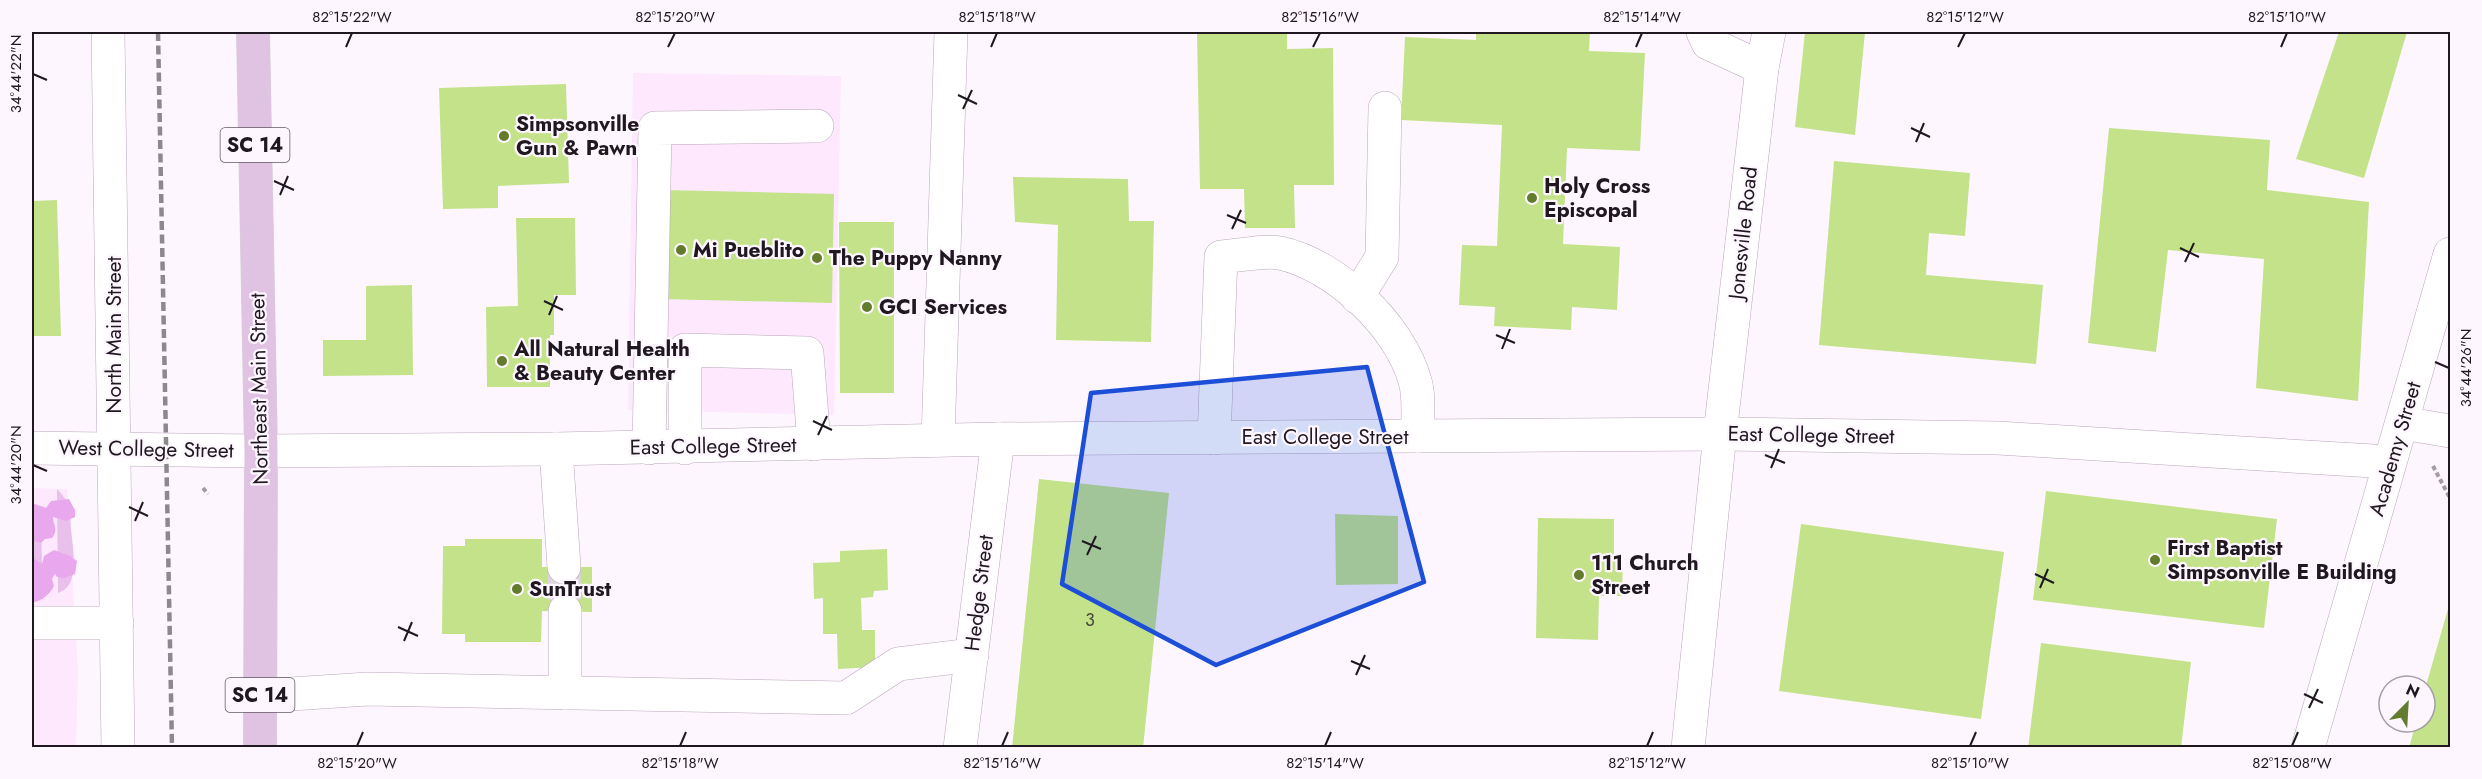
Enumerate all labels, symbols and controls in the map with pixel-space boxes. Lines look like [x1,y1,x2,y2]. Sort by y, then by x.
text: 82°15'22"W [312,6,392,28]
text: 82°15'20"W [635,6,715,28]
text: 82°15'18"W [958,6,1036,28]
text: 82°15'16"W [1281,6,1359,28]
text: 82°15'14"W [1603,6,1681,28]
text: 82°15'12"W [1926,6,2004,28]
text: 82°15'10"W [2248,6,2326,28]
text: 34°44'22"N [5,35,27,113]
place label: Simpsonville Gun & Pawn [516,109,639,163]
road number: SC 14 [220,128,290,162]
marker: Simpsonville Gun & Pawn [497,129,511,143]
street label: Jonesville Road [1721,165,1765,304]
place label: Holy Cross Episcopal [1544,171,1651,225]
marker: Holy Cross Episcopal [1525,191,1539,205]
place label: Mi Pueblito [693,235,804,265]
marker: Mi Pueblito [674,243,688,257]
place label: The Puppy Nanny [829,243,1003,273]
marker: The Puppy Nanny [810,251,824,265]
street label: North Main Street [99,256,129,414]
place label: GCI Services [879,292,1008,322]
street label: Northeast Main Street [242,293,276,485]
marker: GCI Services [860,300,874,314]
text: 34°44'26"N [2455,329,2477,407]
place label: All Natural Health & Beauty Center [513,334,690,388]
marker: All Natural Health & Beauty Center [495,354,509,368]
street label: Academy Street [2361,378,2429,520]
street label: East College Street [1727,419,1895,451]
street label: East College Street [1242,422,1408,452]
text: 34°44'20"N [5,425,27,505]
street label: East College Street [629,430,797,462]
street label: West College Street [58,432,234,466]
street label: Hedge Street [957,533,1001,653]
place label: First Baptist Simpsonville E Building [2167,533,2397,587]
place label: 111 Church Street [1591,548,1699,602]
marker: First Baptist Simpsonville E Building [2148,553,2162,567]
marker: 111 Church Street [1572,568,1586,582]
place label: SunTrust [529,574,612,604]
marker: SunTrust [510,582,524,596]
house number: 3 [1085,607,1095,633]
north arrow [2377,674,2437,734]
road number: SC 14 [226,678,294,712]
text: N [2402,678,2423,704]
text: 82°15'20"W [317,752,397,774]
text: 82°15'18"W [641,752,719,774]
text: 82°15'16"W [963,752,1041,774]
text: 82°15'14"W [1286,752,1364,774]
text: 82°15'12"W [1608,752,1686,774]
text: 82°15'10"W [1931,752,2009,774]
text: 82°15'08"W [2252,752,2332,774]

